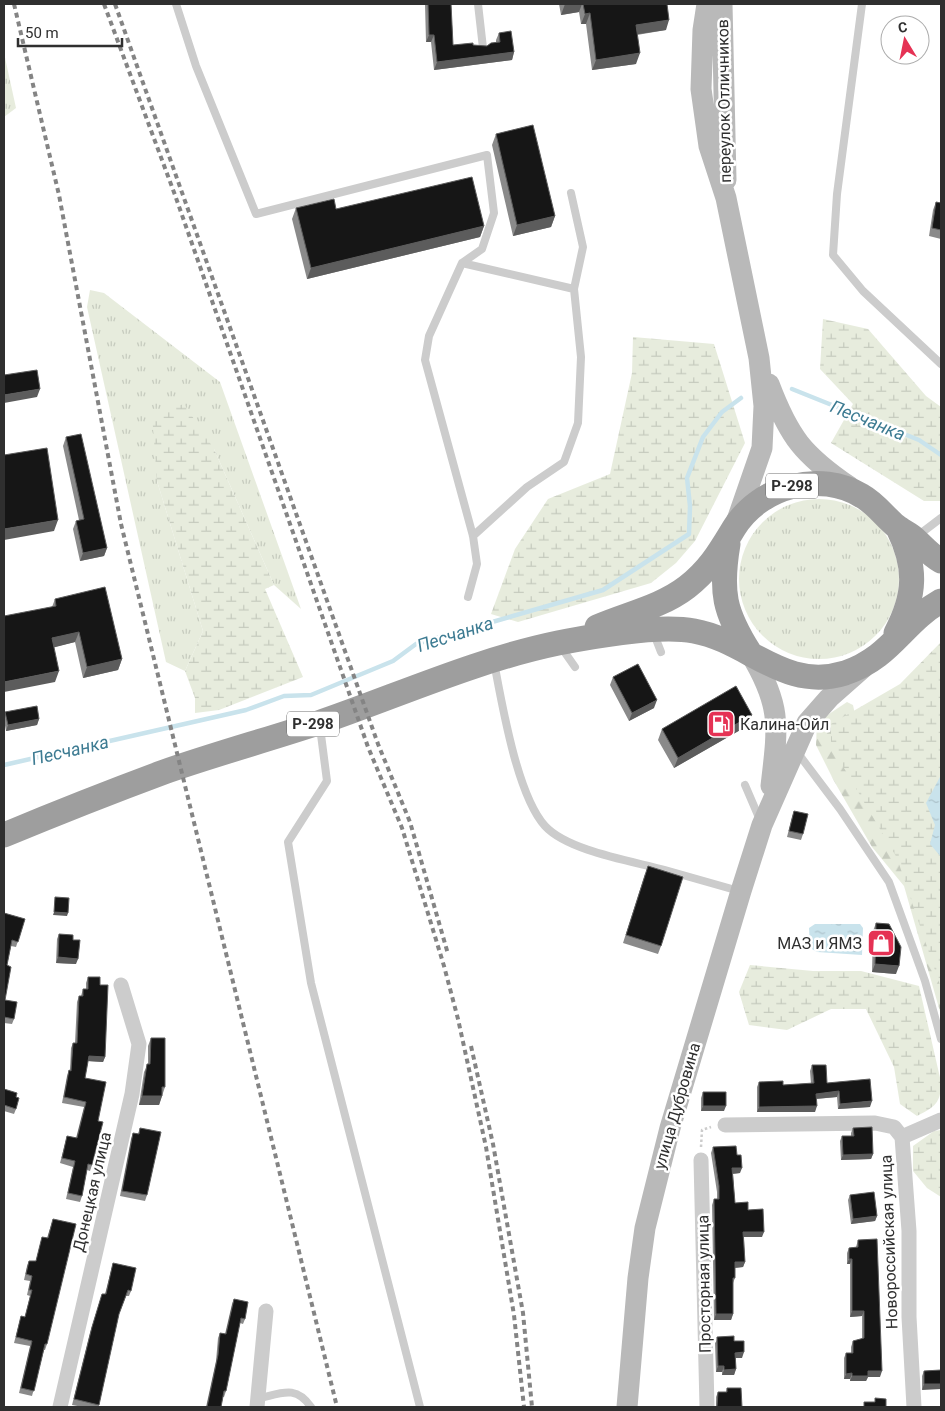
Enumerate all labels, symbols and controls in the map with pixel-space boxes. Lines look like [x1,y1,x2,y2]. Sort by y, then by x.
scale bar [18,15,121,47]
north arrow [880,15,930,65]
street label: переулок Отличников [713,19,735,183]
text: С [897,19,909,36]
text: 50 m [25,24,59,42]
water label: Песчанка [828,395,908,445]
road number: Р-298 [766,474,818,498]
water label: Песчанка [414,612,496,656]
fuel station icon: Калина-Ойл [706,709,736,739]
road number: Р-298 [287,712,339,736]
place label: Калина-Ойл [740,715,829,734]
water label: Песчанка [29,731,111,769]
shop icon: МАЗ и ЯМЗ [866,928,896,958]
place label: МАЗ и ЯМЗ [777,934,862,953]
street label: улица Дубровина [650,1041,704,1171]
street label: Донецкая улица [69,1130,115,1254]
street label: Новороссийская улица [876,1154,902,1330]
street label: Просторная улица [693,1215,715,1353]

